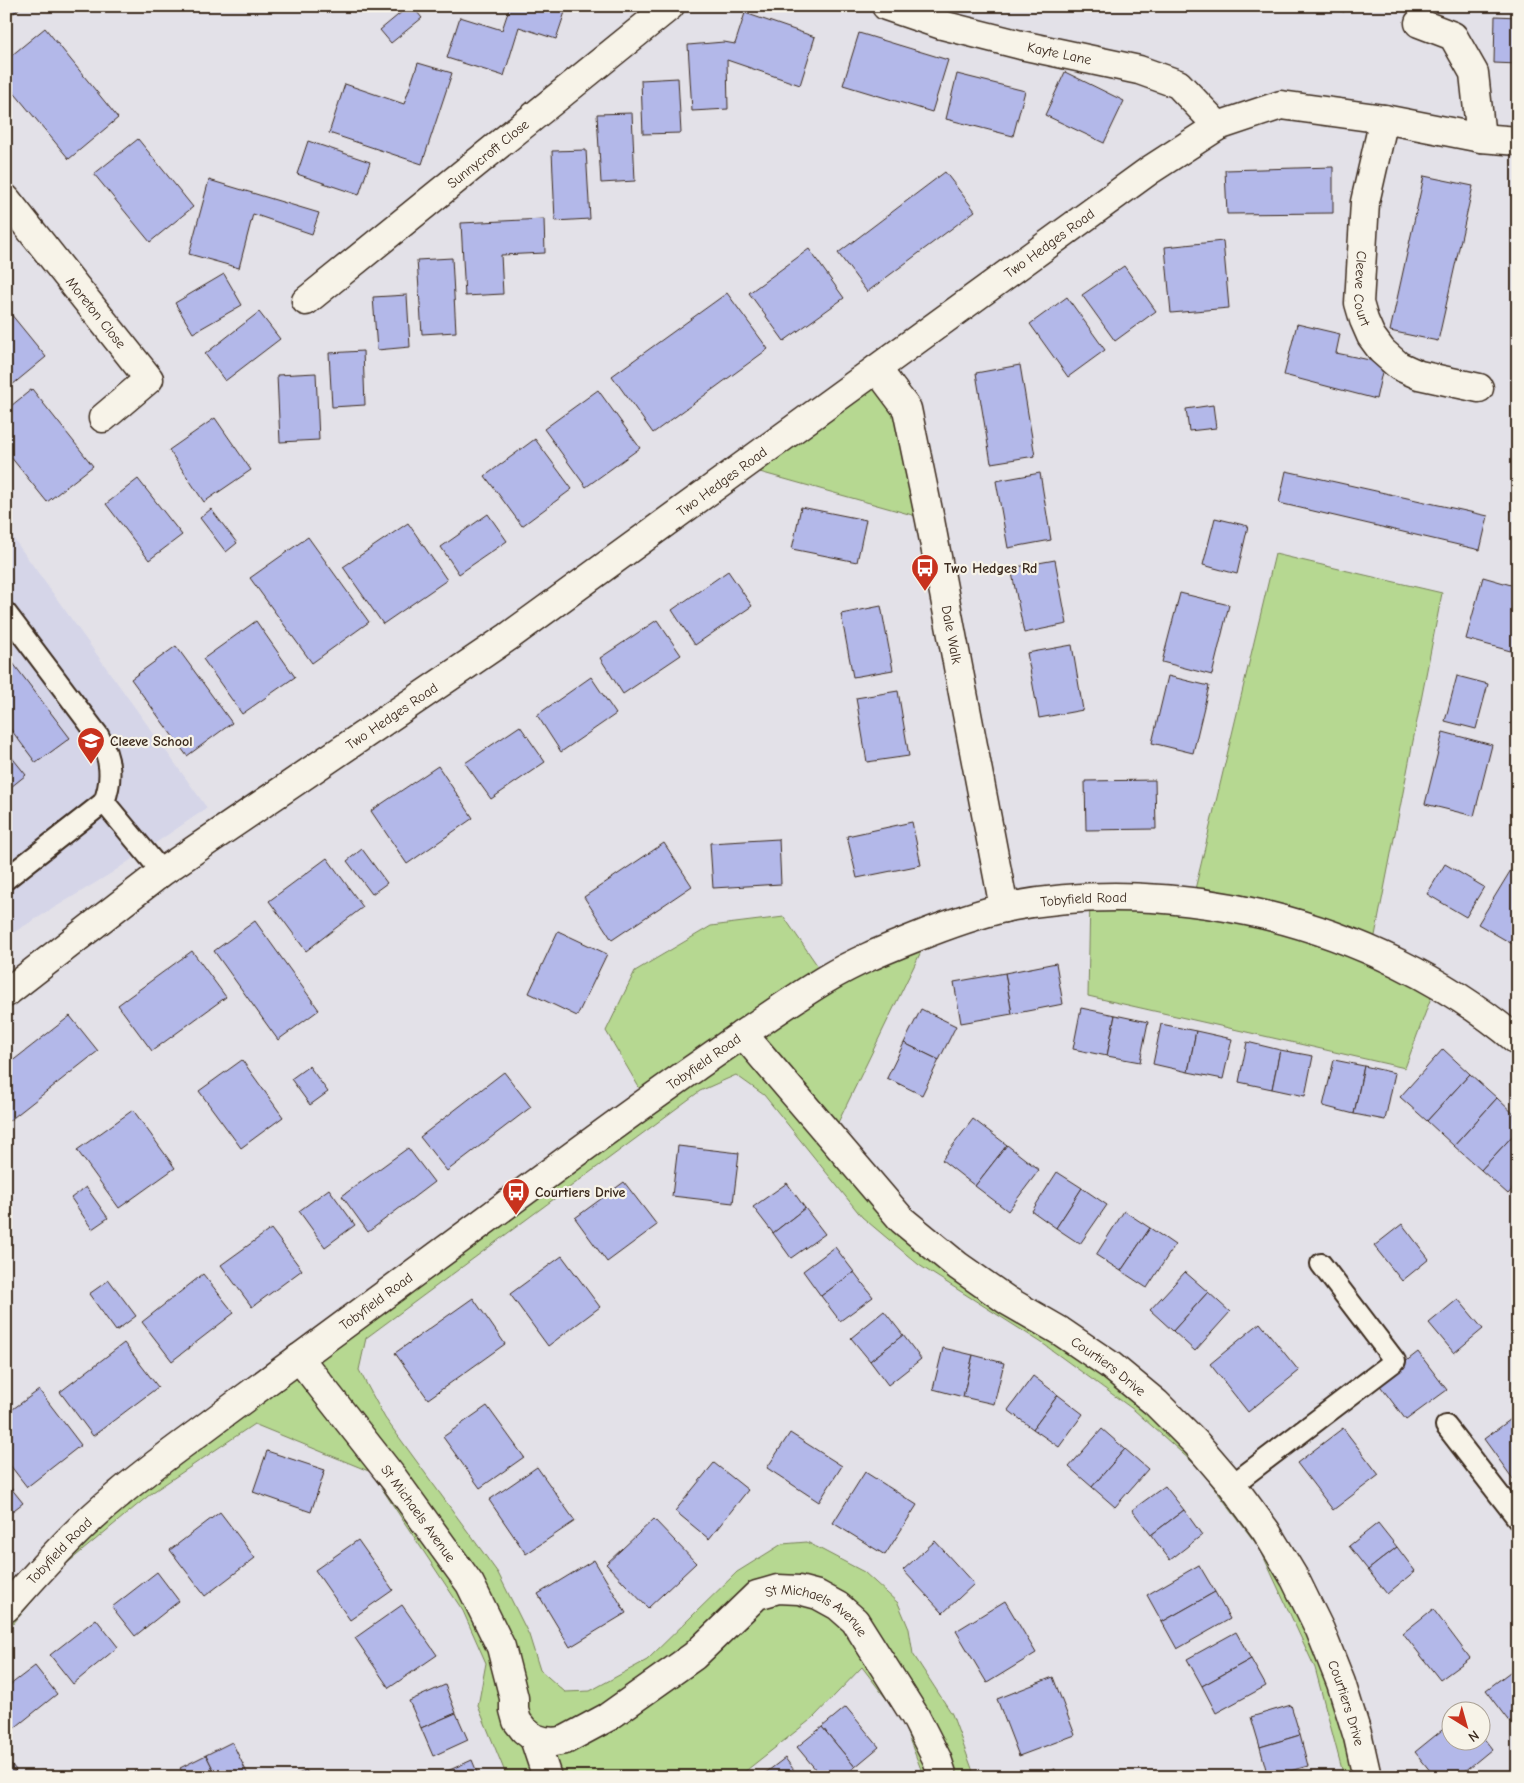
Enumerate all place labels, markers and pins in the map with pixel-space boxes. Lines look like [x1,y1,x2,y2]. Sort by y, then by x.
bus stop icon: Two Hedges Rd [910,553,940,592]
place label: Two Hedges Rd [944,560,1037,577]
school or university icon: Cleeve School [76,726,106,765]
place label: Cleeve School [110,733,192,750]
bus stop icon: Courtiers Drive [501,1177,531,1216]
place label: Courtiers Drive [535,1184,625,1201]

